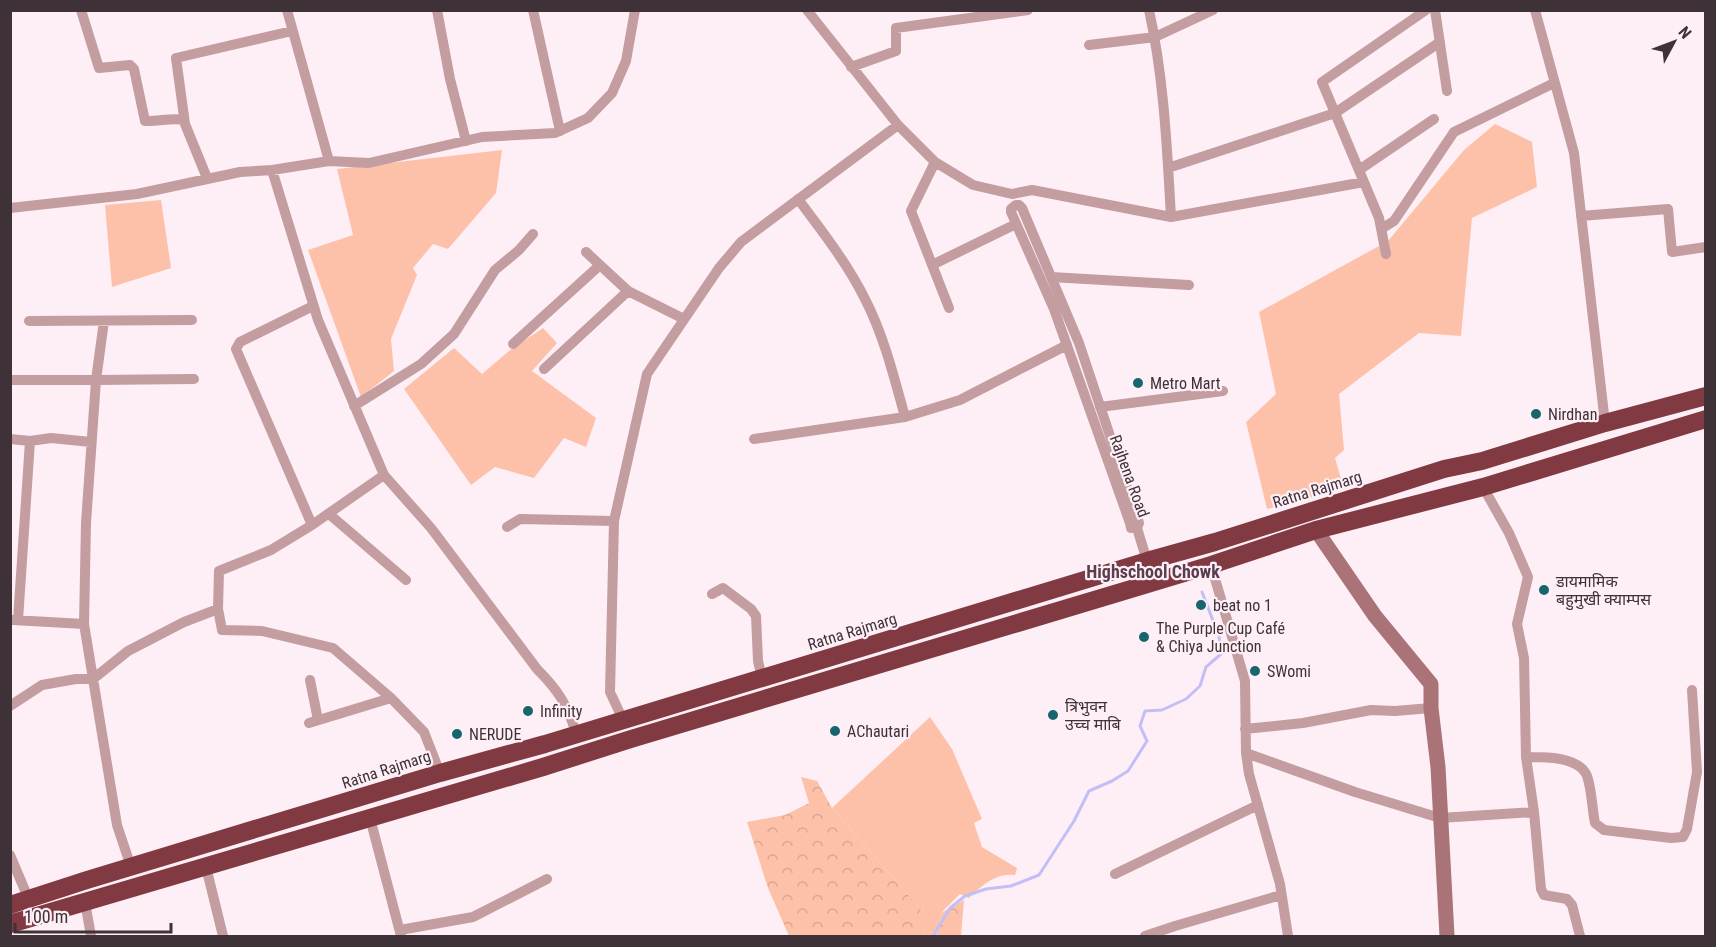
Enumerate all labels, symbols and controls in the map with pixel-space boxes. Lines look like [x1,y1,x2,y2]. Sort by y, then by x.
north arrow [1644,12,1704,72]
text: N [1675,23,1695,42]
place label: Metro Mart [1150,374,1221,393]
marker: Metro Mart [1131,376,1145,390]
place label: Nirdhan [1548,405,1597,424]
marker: Nirdhan [1529,407,1543,421]
street label: Rajhena Road [1106,432,1153,520]
street label: Ratna Rajmarg [1270,467,1364,512]
district label: Highschool Chowk [1086,561,1220,582]
place label: डायमामिक बहुमुखी क्याम्पस [1555,572,1652,611]
marker: डायमामिक बहुमुखी क्याम्पस [1537,583,1551,597]
place label: beat no 1 [1213,596,1272,615]
marker: beat no 1 [1194,598,1208,612]
street label: Ratna Rajmarg [805,609,899,654]
place label: The Purple Cup Café & Chiya Junction [1156,619,1285,656]
marker: The Purple Cup Café & Chiya Junction [1137,630,1151,644]
place label: SWomi [1267,662,1311,681]
marker: SWomi [1248,664,1262,678]
place label: त्रिभुवन उच्च माबि [1065,697,1121,734]
place label: Infinity [540,702,583,721]
marker: Infinity [521,704,535,718]
marker: त्रिभुवन उच्च माबि [1046,708,1060,722]
place label: AChautari [847,722,909,741]
marker: AChautari [828,724,842,738]
place label: NERUDE [469,725,521,744]
marker: NERUDE [450,727,464,741]
street label: Ratna Rajmarg [339,746,433,793]
scale bar [15,896,171,934]
text: 100 m [24,906,68,927]

